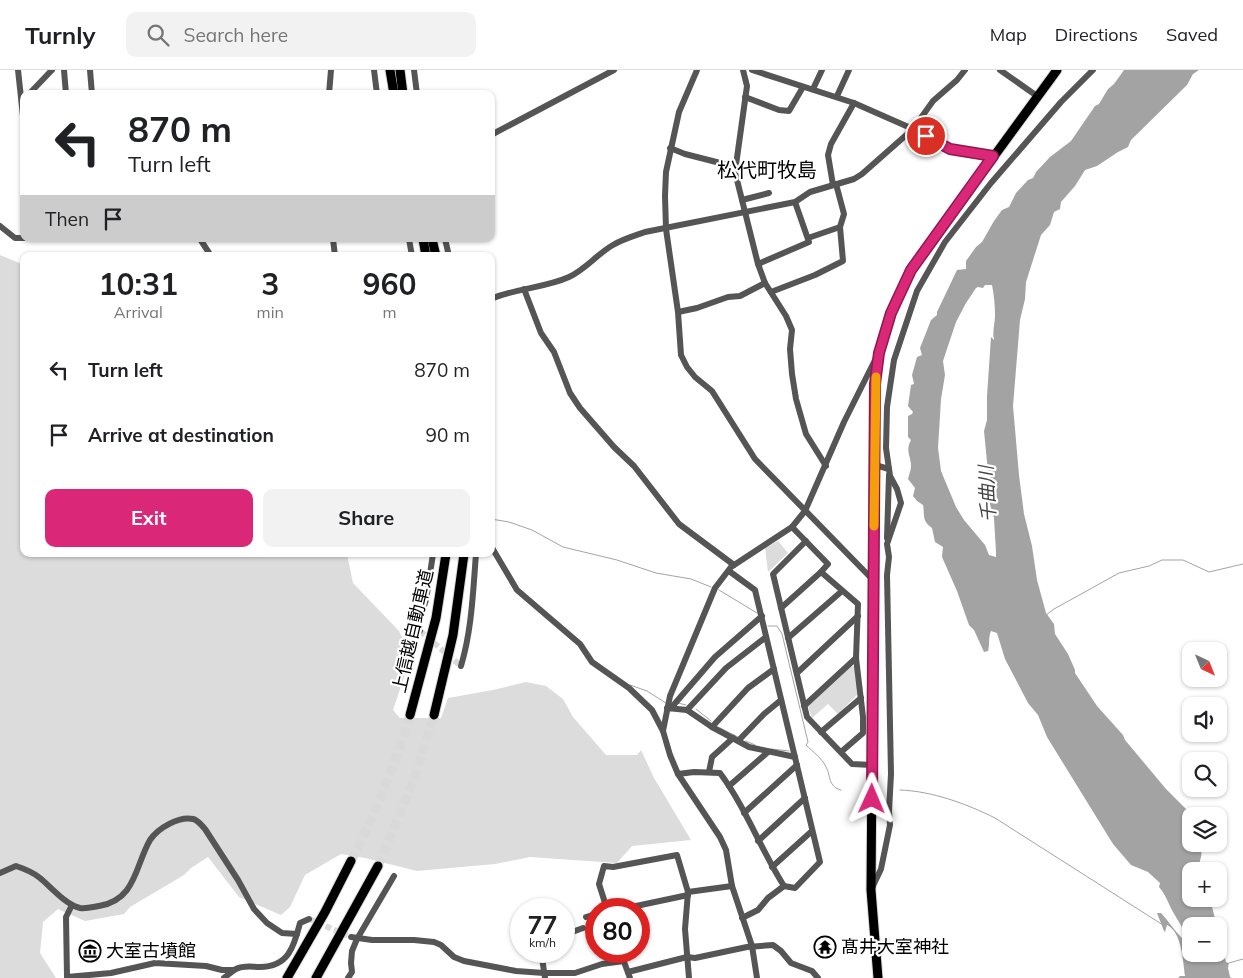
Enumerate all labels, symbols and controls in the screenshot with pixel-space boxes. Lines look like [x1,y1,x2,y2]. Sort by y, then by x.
search box [126,12,476,57]
text: Turnly [25,20,96,50]
icon: search [144,21,172,49]
text: Search here [184,23,288,47]
text: Map [990,23,1027,46]
text: Directions [1055,23,1138,46]
text: Saved [1166,23,1218,46]
text: 870 m [128,107,232,151]
icon: left [45,110,110,175]
pin [905,115,947,157]
icon: arrive [912,122,940,150]
text: Turn left [128,150,211,178]
district label: 松代町牧島 [717,157,817,182]
icon: arrive [99,205,127,233]
text: Then [45,207,89,231]
text: 10:31 [99,265,178,303]
text: 3 [261,265,279,303]
text: 960 [362,265,416,303]
text: Arrival [114,302,163,322]
text: min [257,302,284,322]
text: m [382,302,396,322]
icon: left [45,356,73,384]
text: Turn left [88,358,163,382]
text: 870 m [414,358,470,382]
icon: arrive [45,421,73,449]
text: Arrive at destination [88,423,274,447]
text: 90 m [426,423,470,447]
water label: 千曲川 [973,463,1000,523]
button: Exit [45,489,253,547]
button: Share [263,489,470,547]
street label: 上信越自動車道 [387,567,438,695]
north arrow [1182,642,1228,688]
map controls [1182,642,1227,962]
button: sound [1182,697,1227,742]
button: search [1182,752,1227,797]
position arrow [845,772,897,824]
button: layers [1182,807,1227,852]
button: + [1182,862,1227,907]
speed limit sign: 80 [585,898,650,963]
text: 77 [527,909,558,940]
button: − [1182,917,1227,962]
text: km/h [529,935,556,950]
temple icon: 髙井大室神社 [813,935,837,959]
place label: 髙井大室神社 [841,935,949,958]
museum icon: 大室古墳館 [78,939,102,963]
place label: 大室古墳館 [106,939,196,962]

